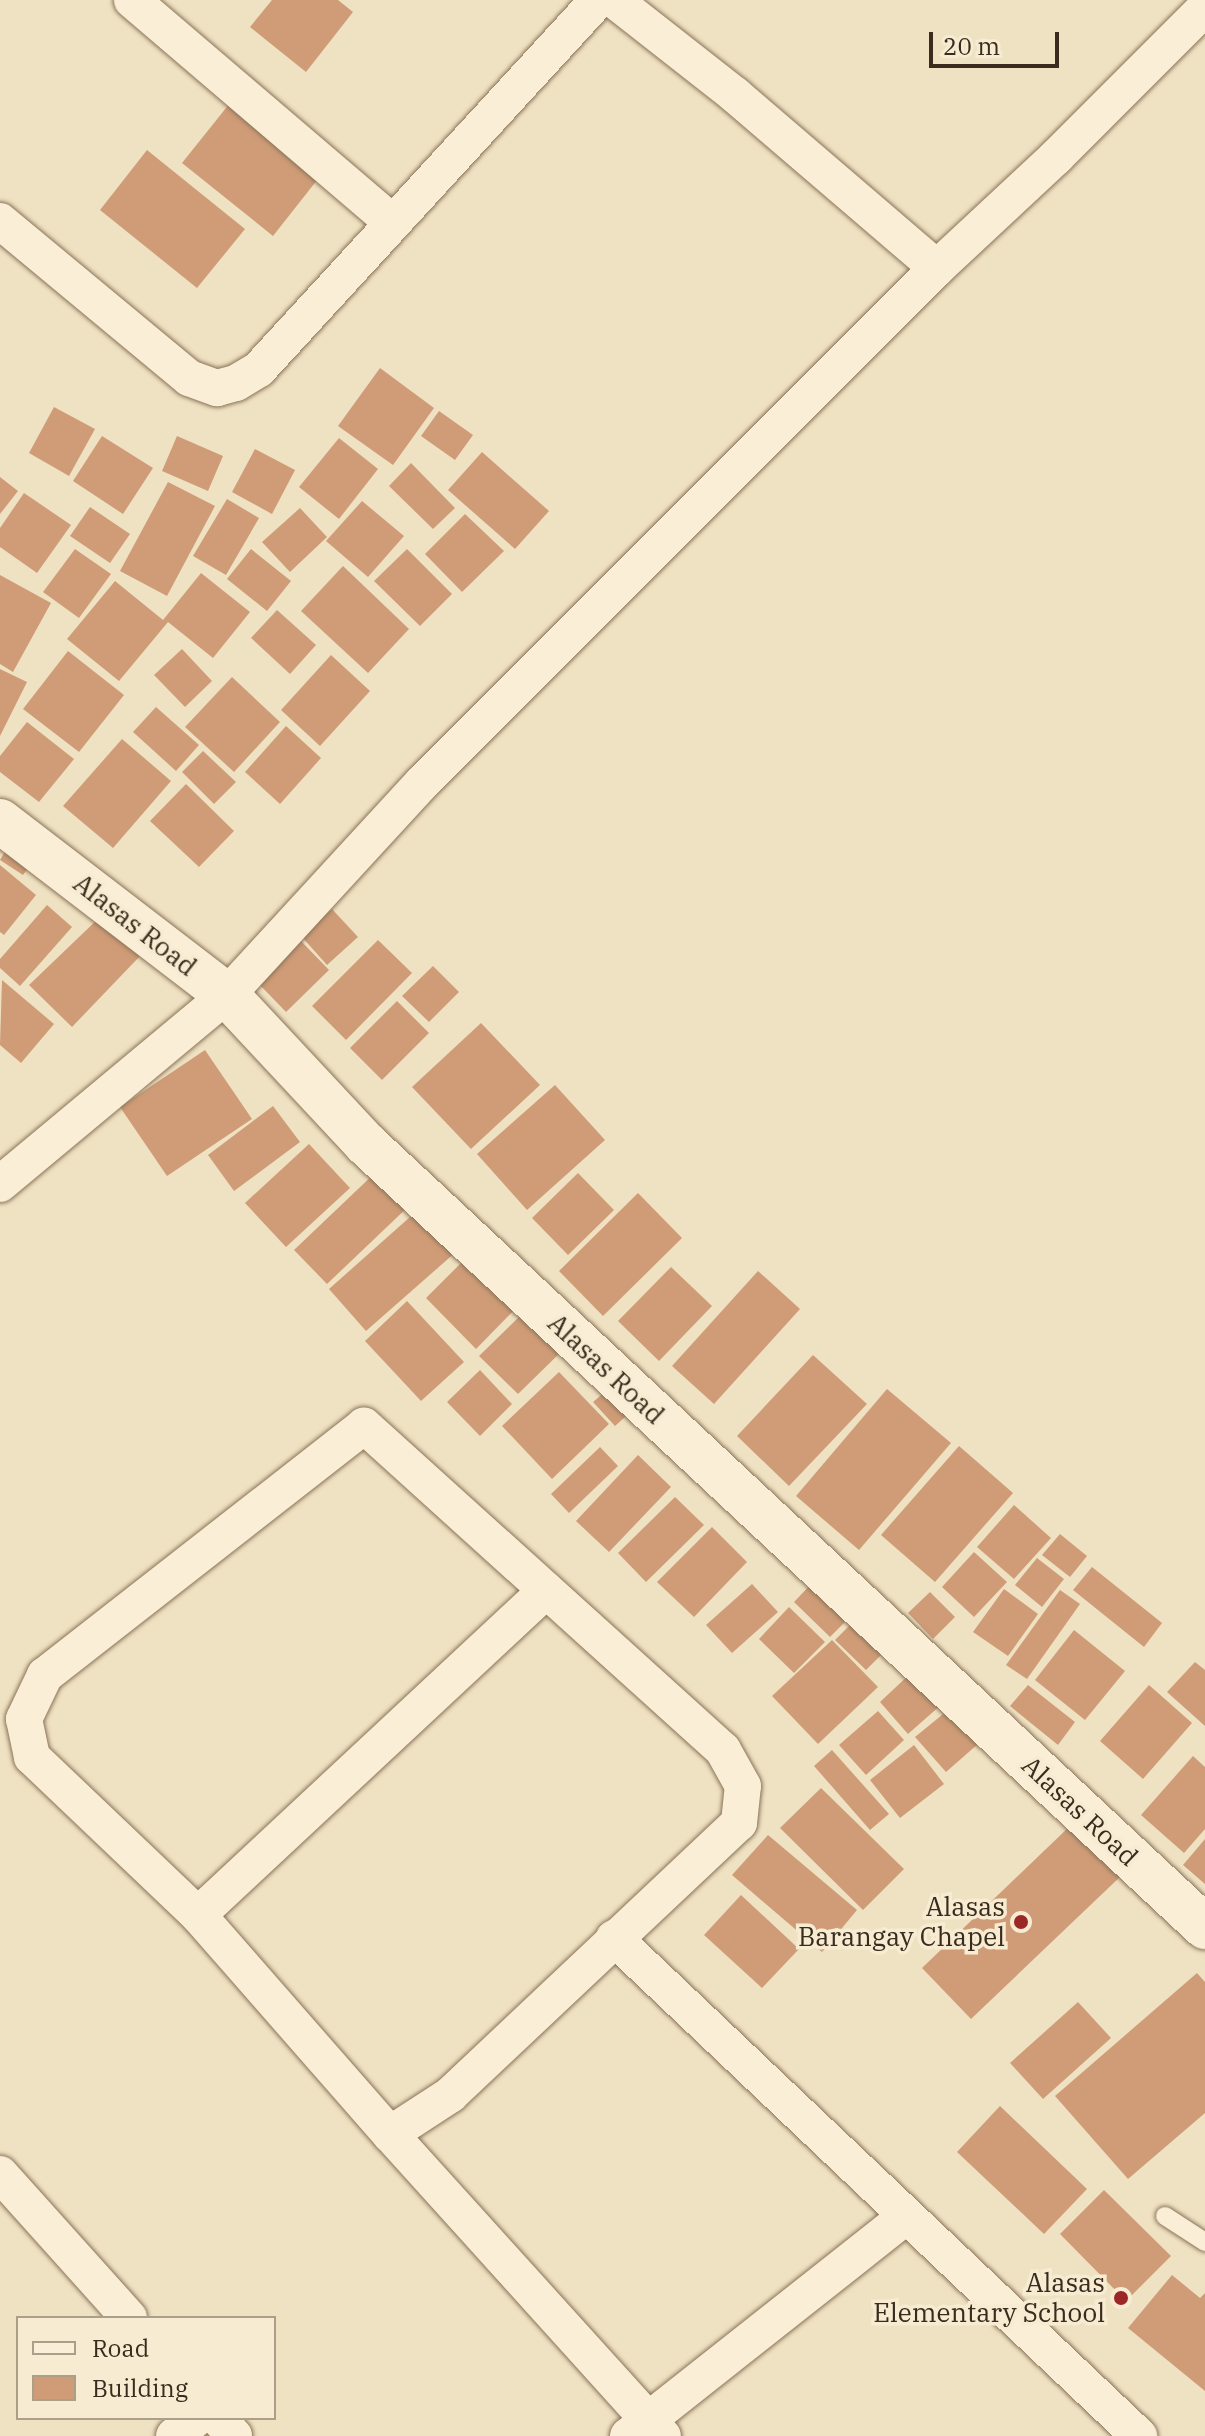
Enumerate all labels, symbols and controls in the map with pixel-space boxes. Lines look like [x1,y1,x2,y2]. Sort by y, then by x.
scale bar [933,16,1063,66]
text: 20 m [943,30,1000,62]
street label: Alasas Road [67,867,203,983]
street label: Alasas Road [542,1307,670,1431]
street label: Alasas Road [1016,1749,1144,1873]
place label: Alasas Barangay Chapel [798,1891,1005,1952]
marker: Alasas Barangay Chapel [1012,1913,1030,1931]
place label: Alasas Elementary School [873,2267,1105,2328]
marker: Alasas Elementary School [1112,2289,1130,2307]
legend [16,2316,276,2420]
text: Road [92,2332,149,2364]
text: Building [92,2372,188,2404]

